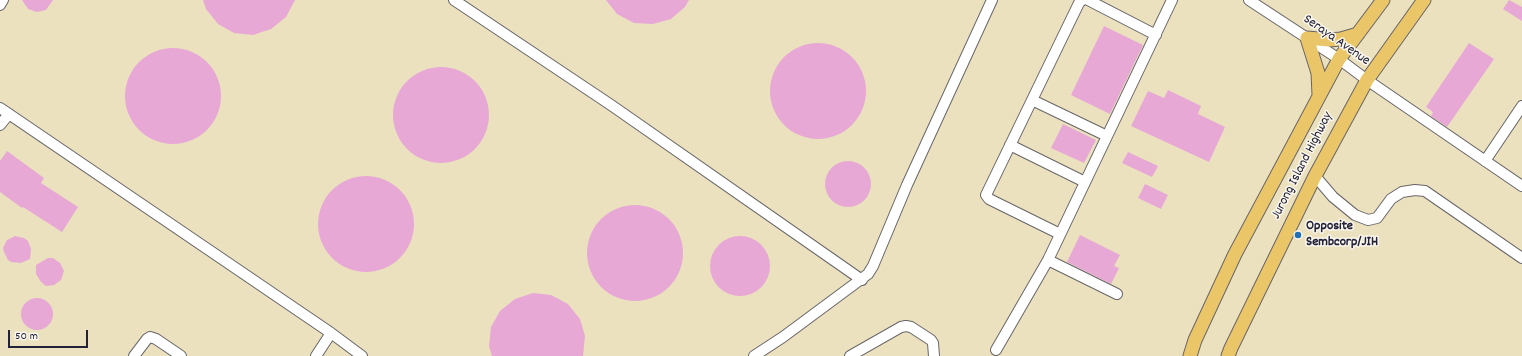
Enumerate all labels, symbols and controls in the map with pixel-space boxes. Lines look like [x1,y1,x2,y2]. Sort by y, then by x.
street label: Seraya Avenue [1299,12,1373,70]
street label: Jurong Island Highway [1269,110,1337,222]
place label: Opposite Sembcorp/JIH [1306,219,1378,252]
marker: Opposite Sembcorp/JIH [1293,230,1303,240]
scale bar [10,322,90,348]
text: 50 m [15,328,38,345]

